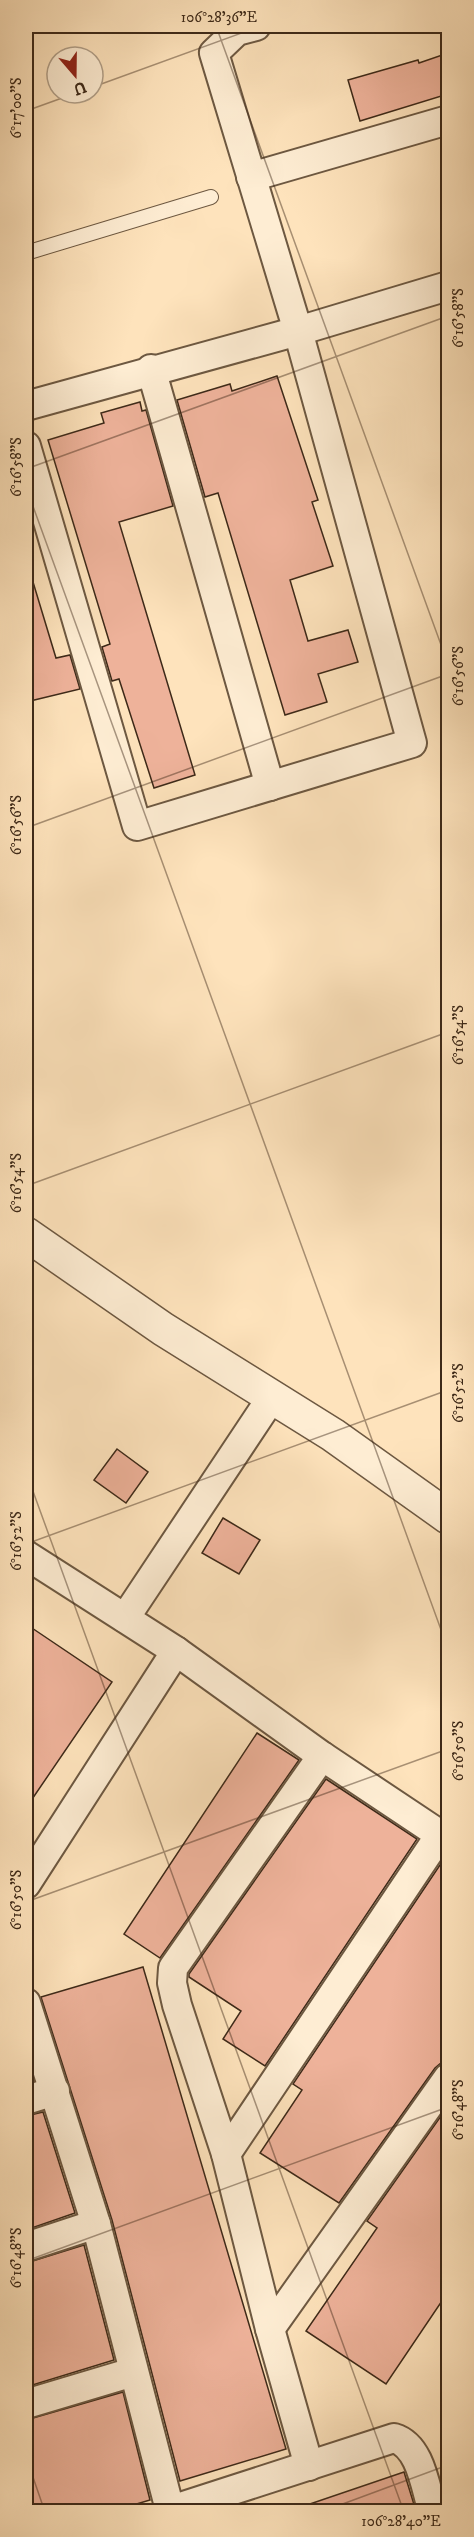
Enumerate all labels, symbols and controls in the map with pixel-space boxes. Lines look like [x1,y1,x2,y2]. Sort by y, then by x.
text: 106°28'36"E [181,8,258,27]
north arrow [45,45,105,105]
text: 6°17'00"S [7,77,26,139]
text: U [70,77,89,100]
text: 6°16'58"S [449,288,468,348]
text: 6°16'58"S [7,437,26,497]
text: 6°16'56"S [449,646,468,706]
text: 6°16'56"S [7,795,26,855]
text: 6°16'54"S [449,1005,468,1065]
text: 6°16'54"S [7,1153,26,1213]
text: 6°16'52"S [449,1363,468,1423]
text: 6°16'52"S [7,1511,26,1571]
text: 6°16'50"S [449,1721,468,1781]
text: 6°16'50"S [7,1870,26,1930]
text: 6°16'48"S [449,2079,468,2141]
text: 6°16'48"S [7,2227,26,2289]
text: 106°28'40"E [361,2512,441,2531]

